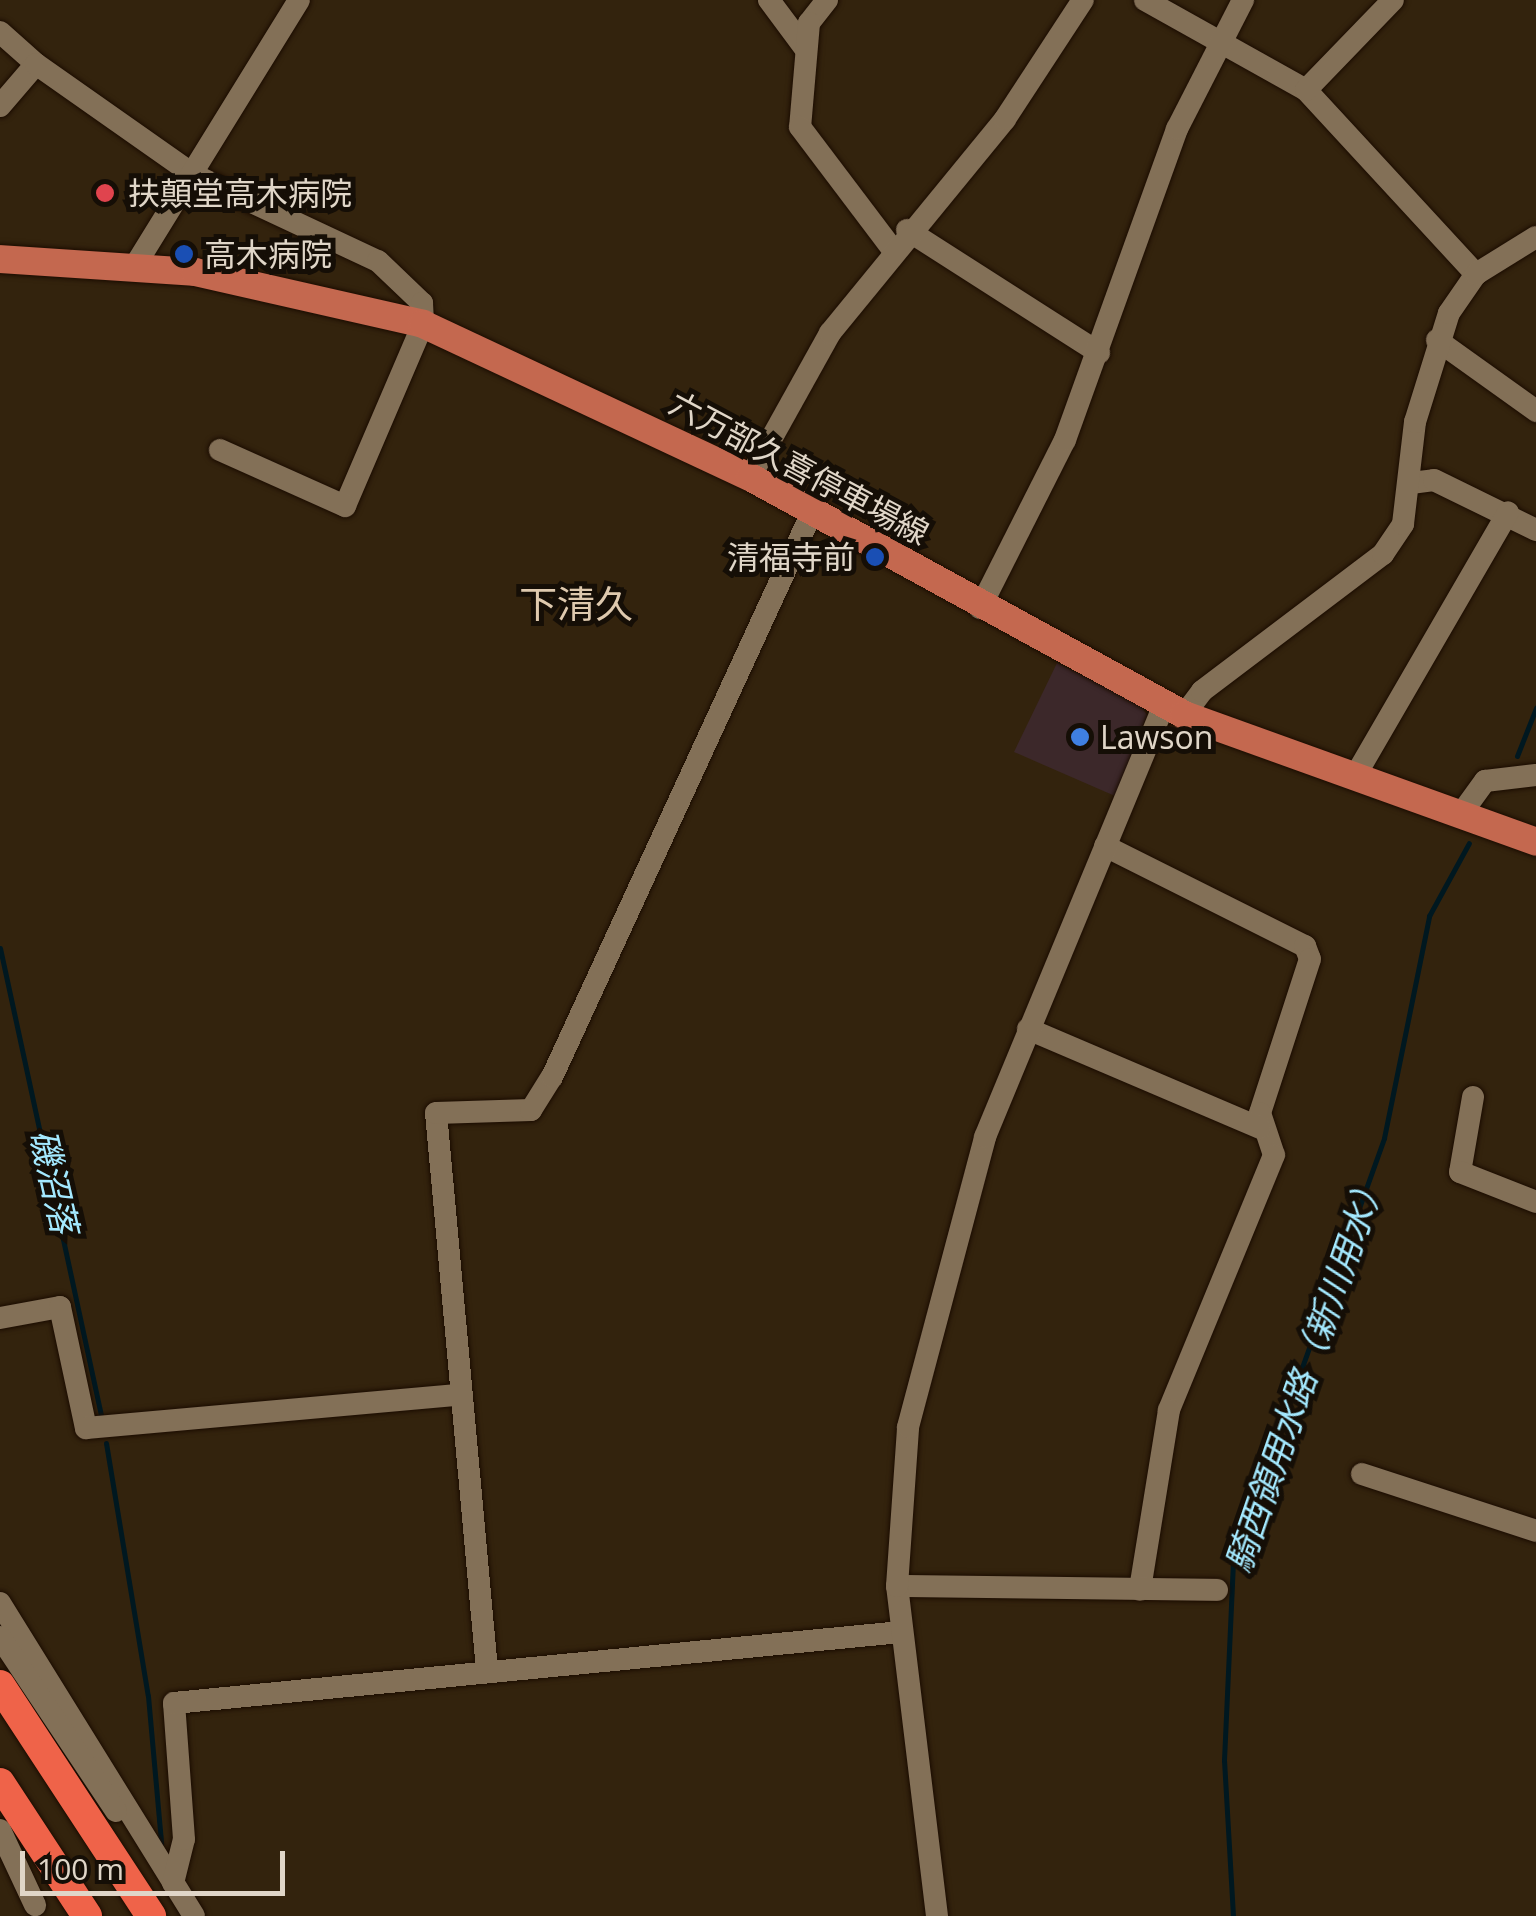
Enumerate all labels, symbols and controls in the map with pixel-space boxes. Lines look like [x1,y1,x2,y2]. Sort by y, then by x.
place label: 扶顛堂高木病院 [128,174,352,212]
marker: 扶顛堂高木病院 [92,180,118,206]
place label: 高木病院 [204,235,332,273]
marker: 高木病院 [173,243,195,265]
street label: 六万部久喜停車場線 [663,383,935,553]
place label: 清福寺前 [727,538,855,576]
marker: 清福寺前 [864,546,886,568]
district label: 下清久 [519,581,633,627]
place label: Lawson [1100,718,1213,756]
marker: Lawson [1069,726,1091,748]
water label: 磯沼落 [22,1125,86,1237]
water label: 騎西領用水路（新川用水） [1217,1167,1393,1577]
scale bar [25,1831,290,1893]
text: 100 m [37,1848,124,1889]

